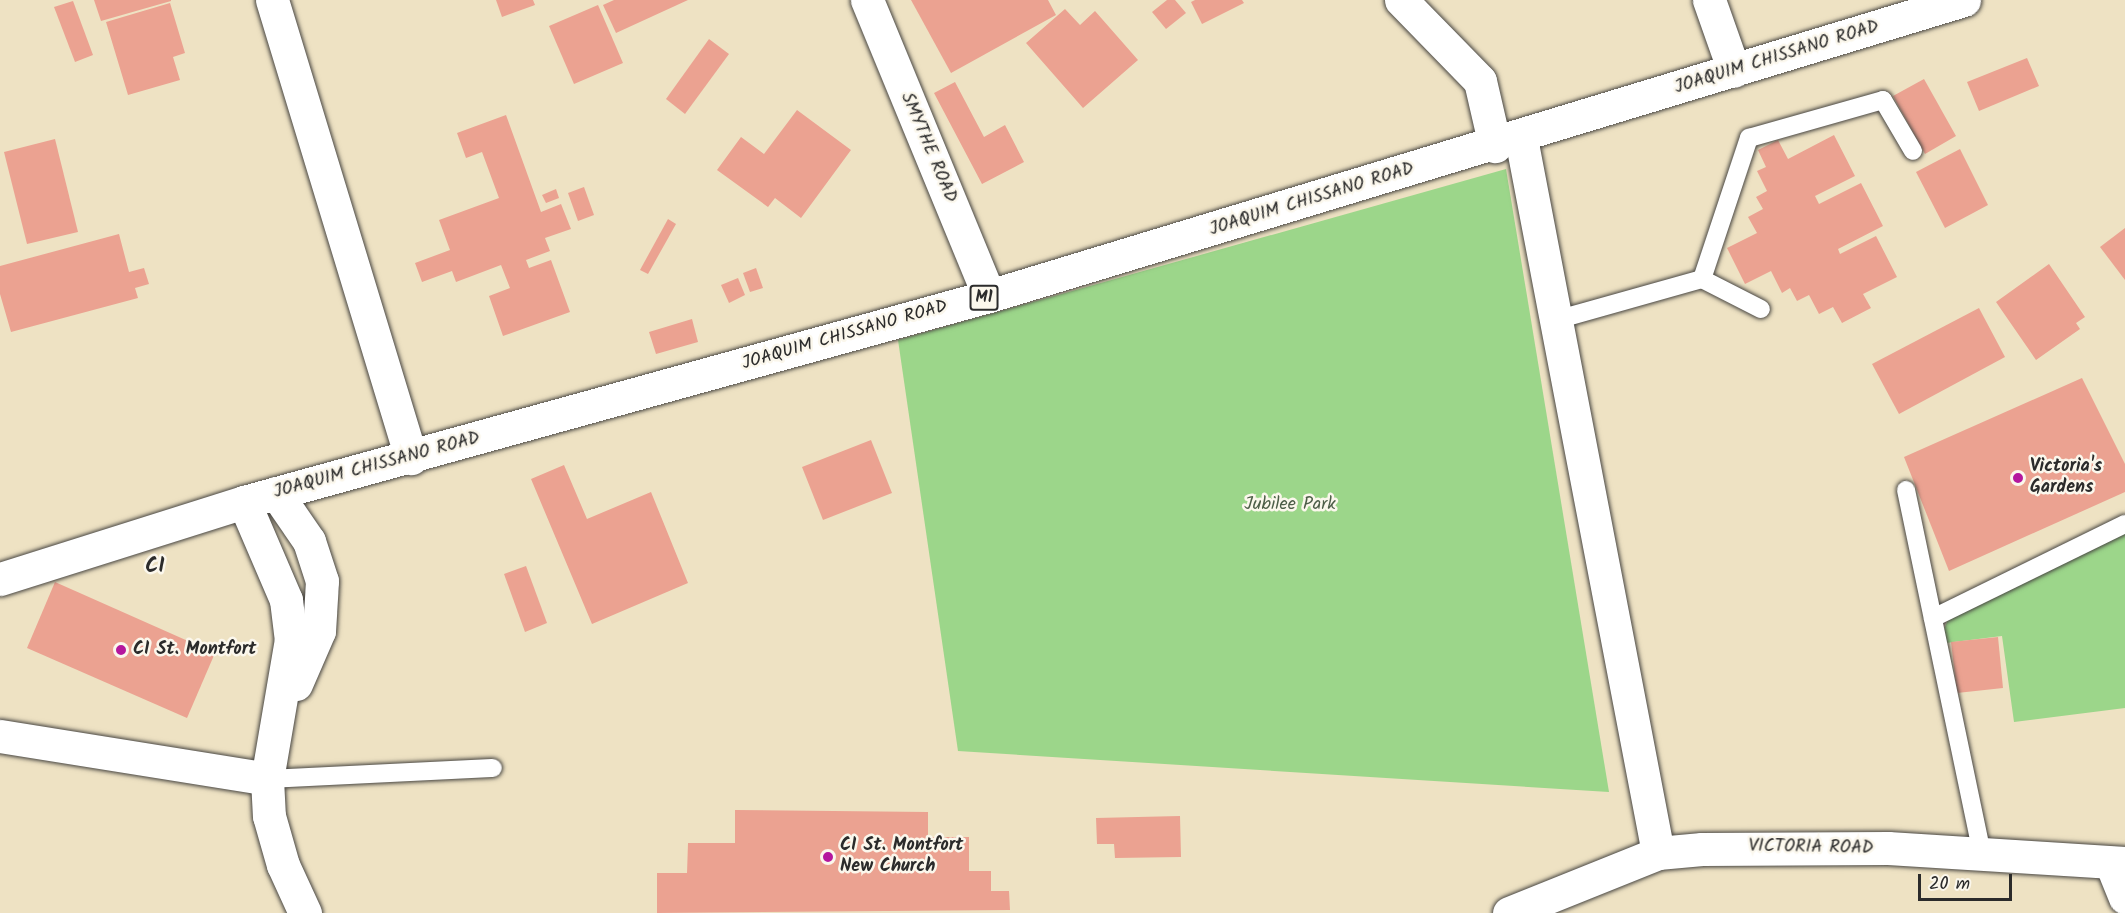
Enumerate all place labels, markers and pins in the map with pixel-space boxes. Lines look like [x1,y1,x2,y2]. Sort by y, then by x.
place label: Victoria's Gardens [2030,457,2102,500]
marker: Victoria's Gardens [2011,471,2025,485]
place label: CI St. Montfort [133,639,256,661]
marker: CI St. Montfort [114,643,128,657]
place label: CI St. Montfort New Church [840,836,963,878]
marker: CI St. Montfort New Church [821,850,835,864]

